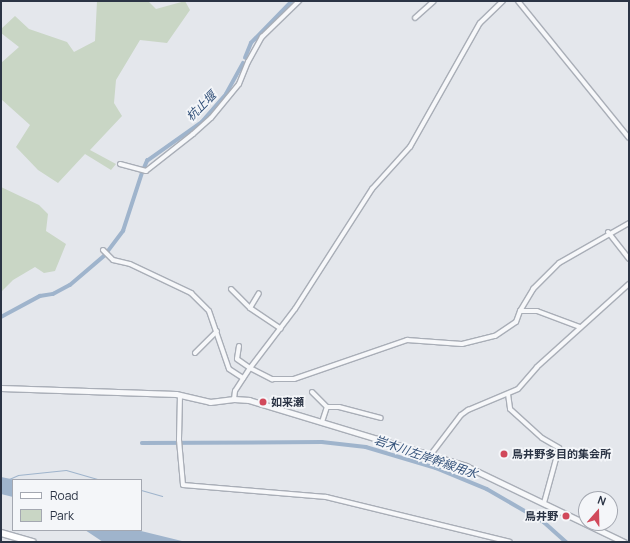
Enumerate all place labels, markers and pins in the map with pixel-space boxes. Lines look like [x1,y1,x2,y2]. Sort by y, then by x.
place label: 如来瀬 [271,395,304,409]
marker: 如来瀬 [258,397,268,407]
place label: 鳥井野多目的集会所 [512,447,611,461]
marker: 鳥井野多目的集会所 [499,449,509,459]
place label: 鳥井野 [525,509,558,523]
marker: 鳥井野 [561,511,571,521]

